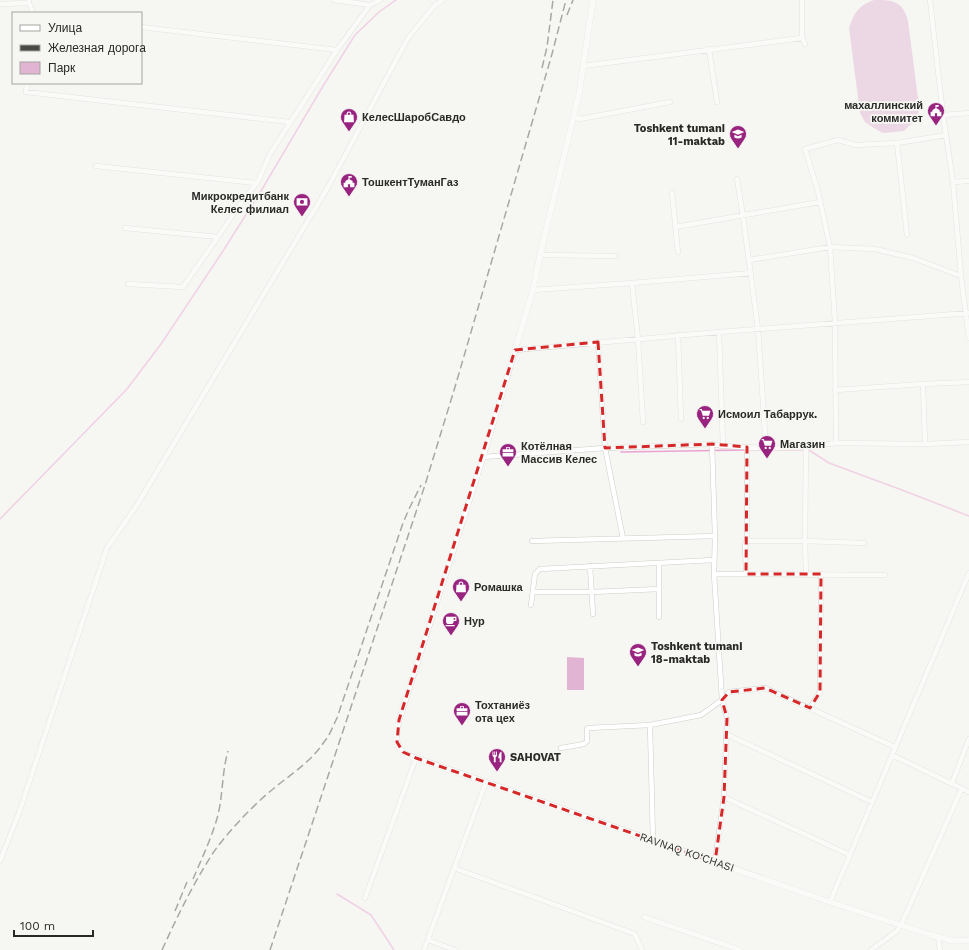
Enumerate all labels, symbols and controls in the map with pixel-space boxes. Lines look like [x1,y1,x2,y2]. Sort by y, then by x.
legend [12,12,142,84]
text: Улица [48,21,82,35]
text: Железная дорога [48,41,146,55]
text: Парк [48,61,76,75]
place label: махаллинский коммитет [844,99,924,125]
public building icon: махаллинский коммитет [926,101,946,126]
shop icon: КелесШаробСавдо [339,107,359,132]
place label: КелесШаробСавдо [362,111,466,124]
place label: Toshkent tumani 11-maktab [634,122,725,148]
school or university icon: Toshkent tumani 11-maktab [728,124,748,149]
public building icon: ТошкентТуманГаз [339,172,359,197]
place label: ТошкентТуманГаз [362,176,459,189]
place label: Микрокредитбанк Келес филиал [192,190,289,216]
bank icon: Микрокредитбанк Келес филиал [292,192,312,217]
supermarket icon: Исмоил Табаррук. [695,404,715,429]
place label: Исмоил Табаррук. [718,408,817,421]
supermarket icon: Магазин [757,434,777,459]
place label: Магазин [780,438,825,451]
place label: Котёлная Массив Келес [521,440,597,466]
office icon: Котёлная Массив Келес [498,442,518,467]
shop icon: Ромашка [451,577,471,602]
place label: Ромашка [474,581,523,594]
cafe icon: Нур [441,611,461,636]
place label: Нур [464,615,485,628]
place label: Toshkent tumani 18-maktab [651,640,742,666]
school or university icon: Toshkent tumani 18-maktab [628,642,648,667]
place label: Тохтаниёз ота цех [475,699,531,725]
office icon: Тохтаниёз ота цех [452,701,472,726]
restaurant icon: SAHOVAT [487,747,507,772]
place label: SAHOVAT [510,751,561,764]
street label: RAVNAQ KO‘CHASI [638,830,736,875]
scale bar [14,912,93,938]
text: 100 m [20,919,55,933]

